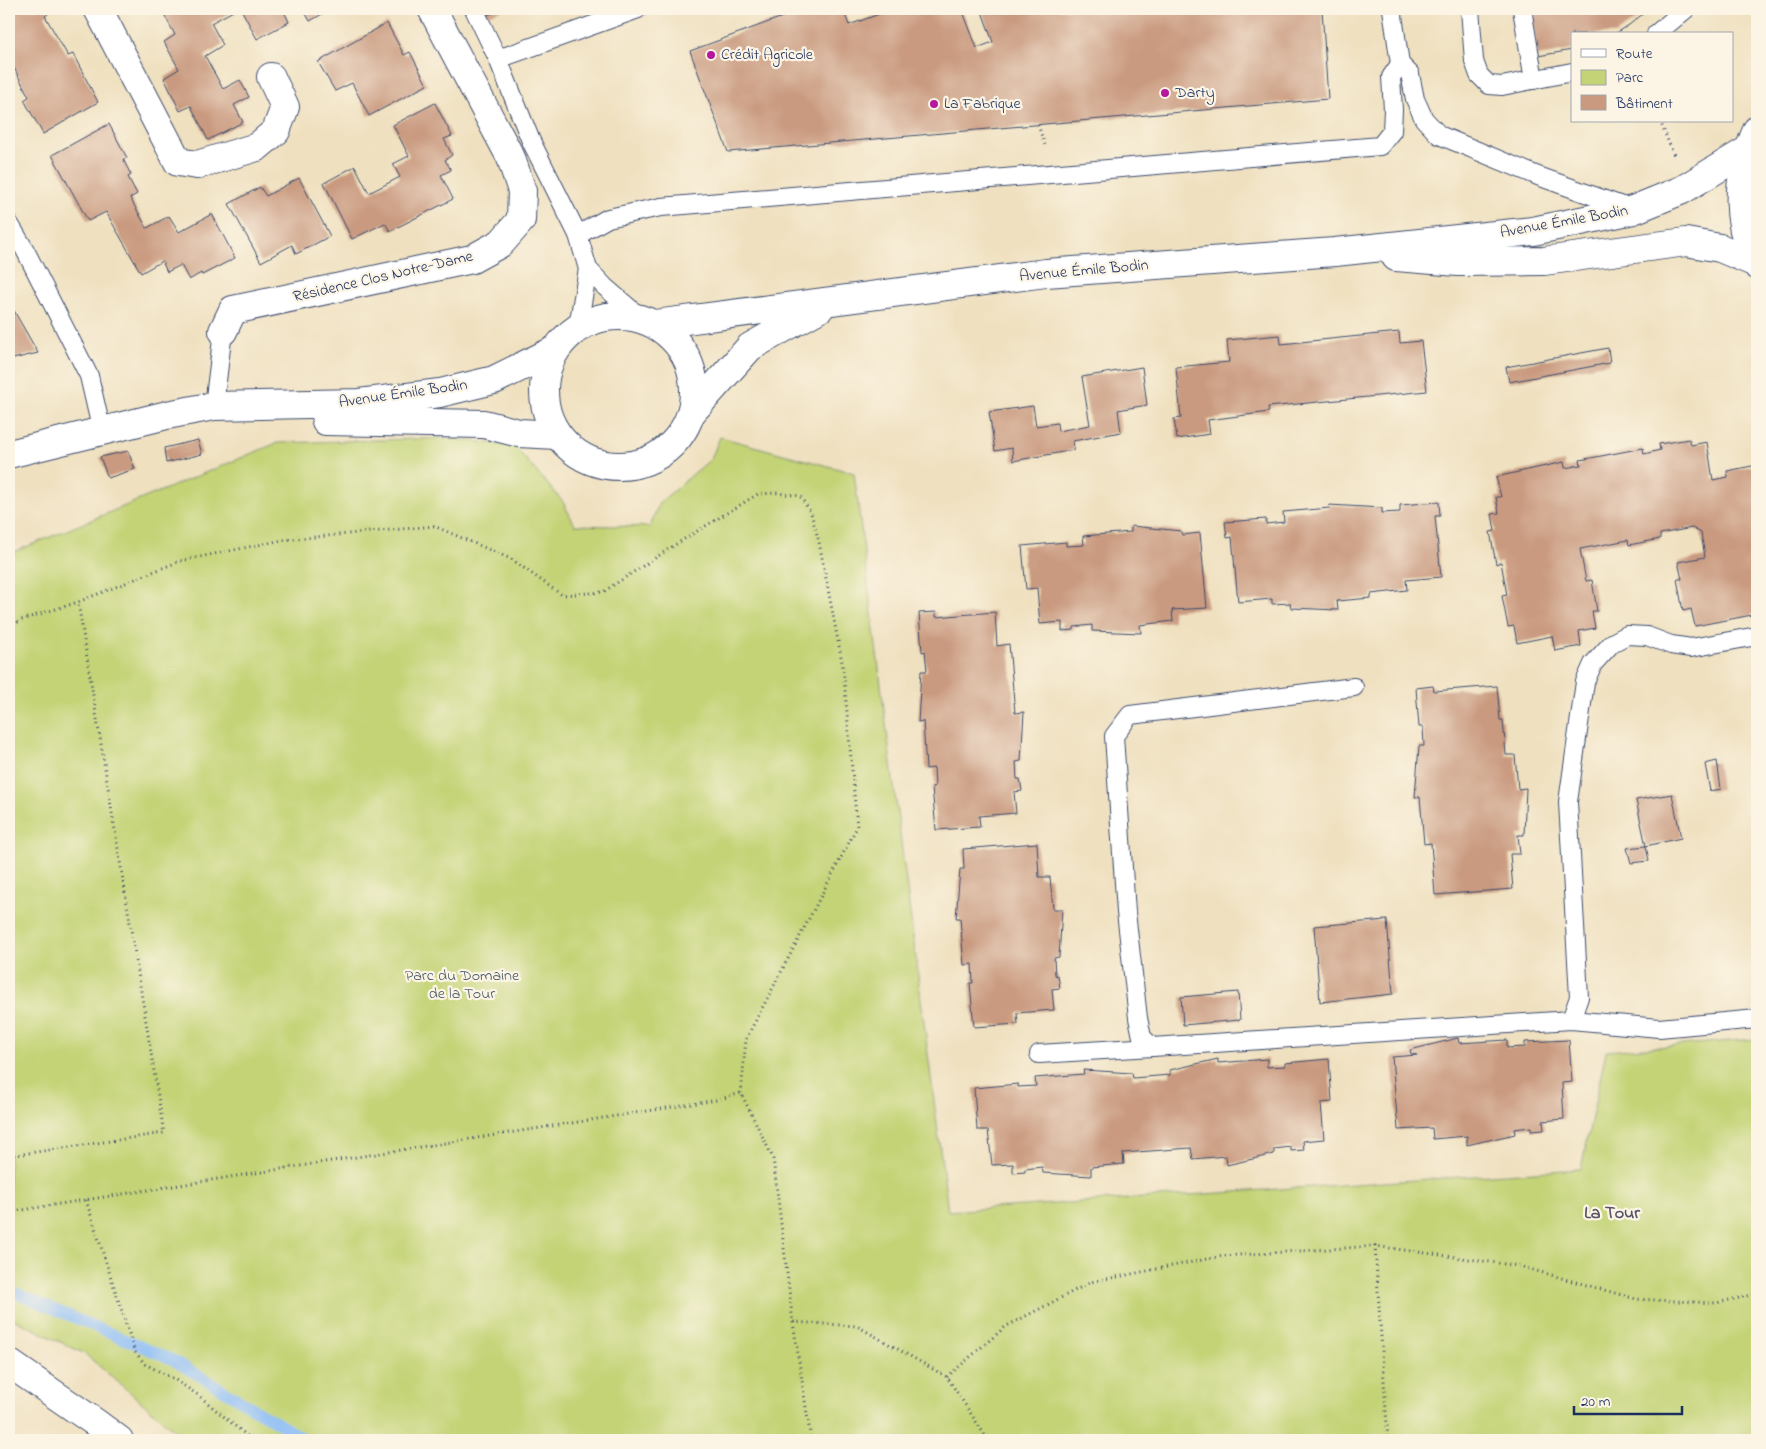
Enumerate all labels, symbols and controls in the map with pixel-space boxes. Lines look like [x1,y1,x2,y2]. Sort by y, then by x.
legend [1571,32,1734,122]
place label: Crédit Agricole [721,43,814,67]
text: Route [1616,43,1653,65]
marker: Crédit Agricole [705,49,717,61]
text: Parc [1616,67,1644,89]
place label: Darty [1174,81,1215,105]
marker: Darty [1159,87,1171,99]
place label: La Fabrique [944,92,1022,116]
text: Bâtiment [1615,93,1673,115]
marker: La Fabrique [928,98,940,110]
street label: Avenue Émile Bodin [1498,199,1630,245]
street label: Résidence Clos Notre-Dame [291,244,476,309]
street label: Avenue Émile Bodin [1018,253,1150,289]
street label: Avenue Émile Bodin [337,373,469,415]
park label: Parc du Domaine de la Tour [405,964,520,1006]
district label: La Tour [1584,1201,1640,1227]
scale bar [1574,1384,1681,1416]
text: 20 m [1581,1391,1611,1413]

